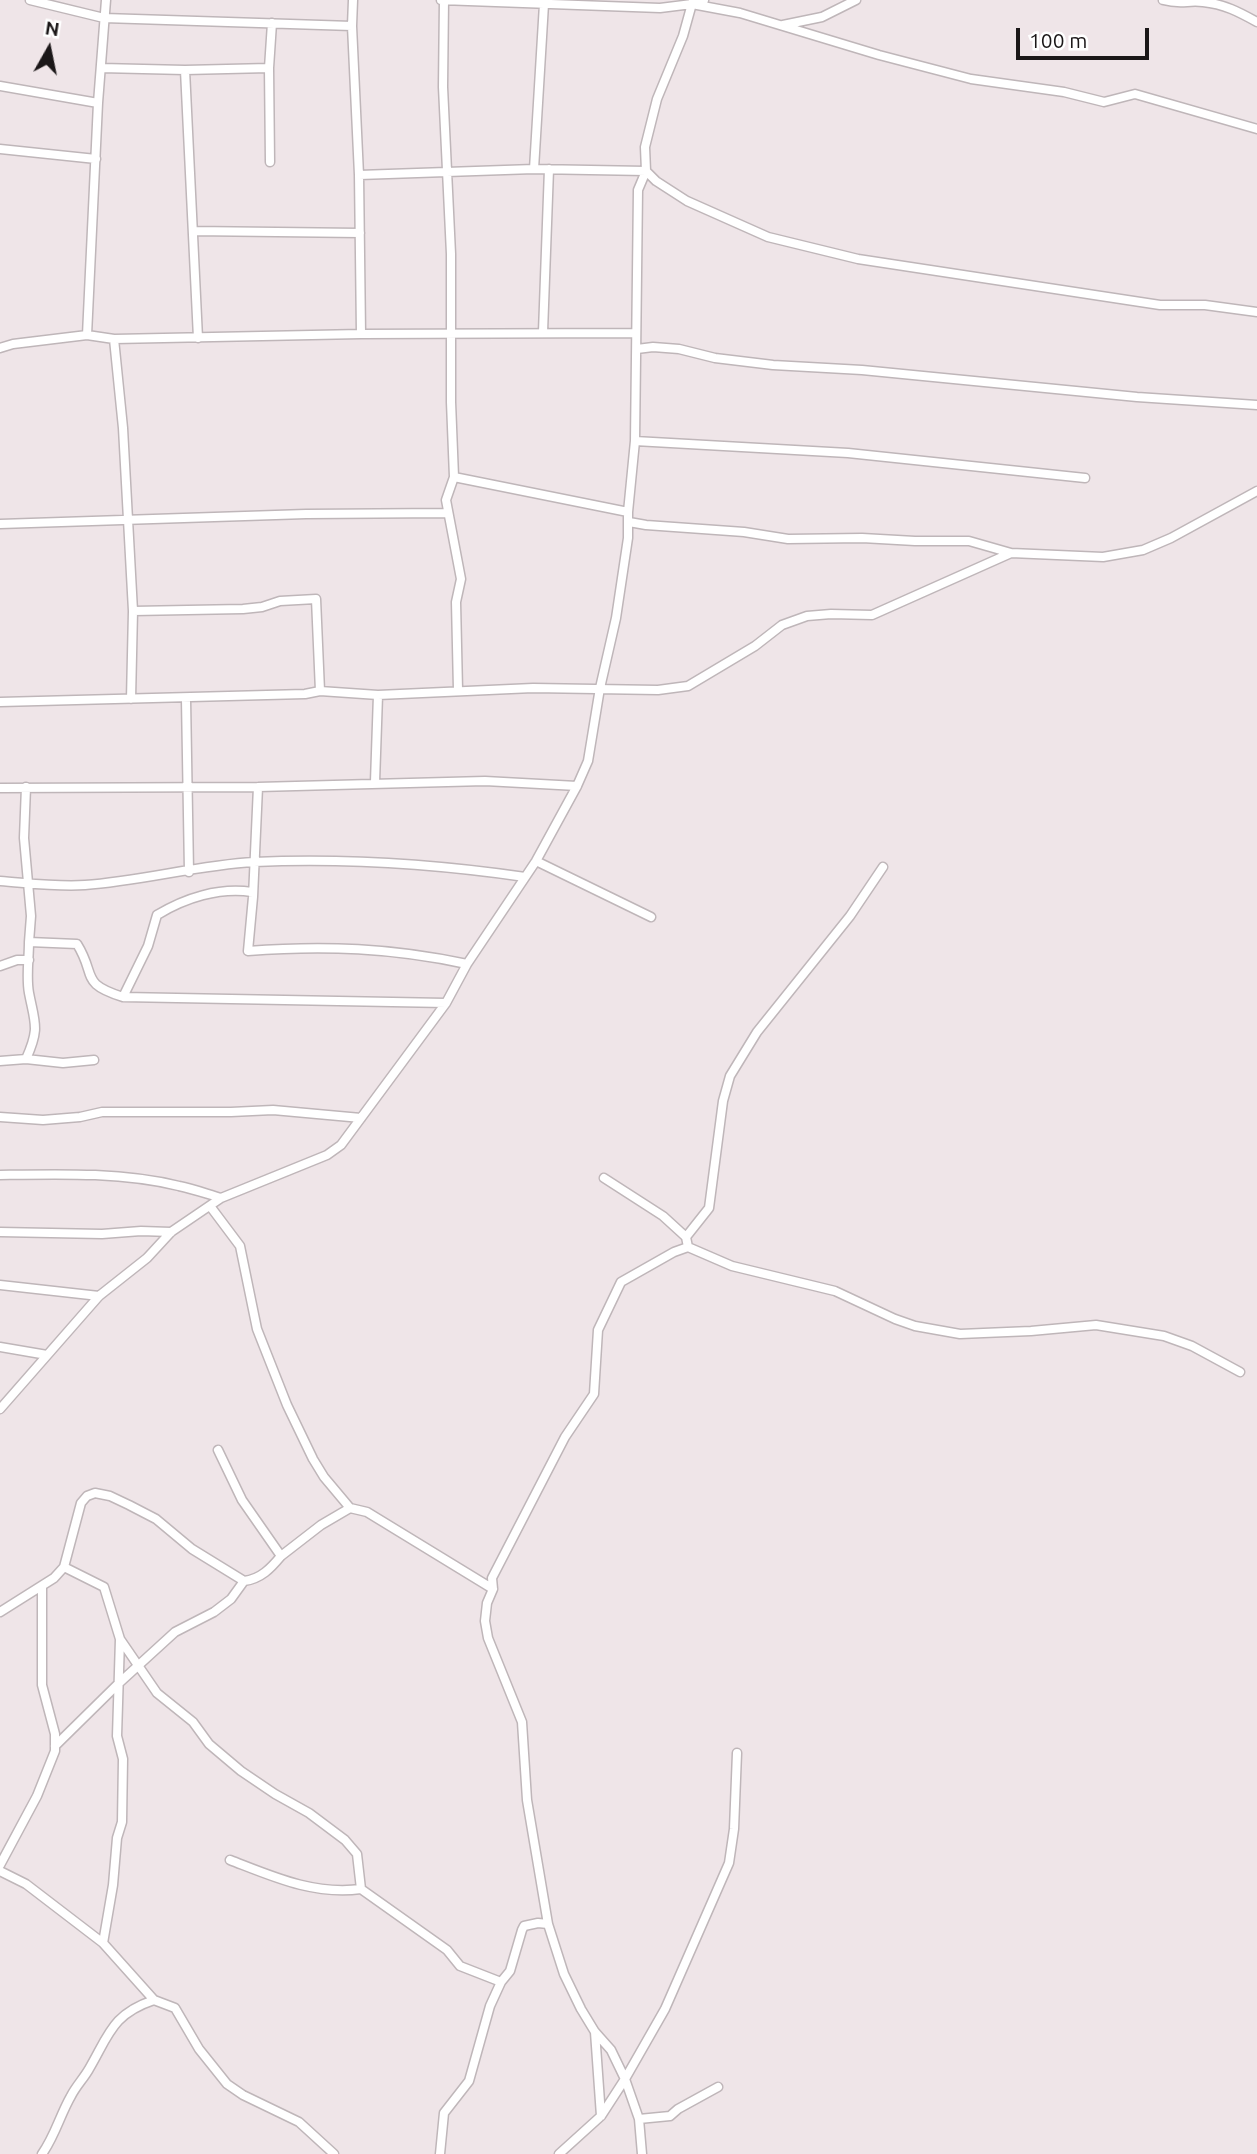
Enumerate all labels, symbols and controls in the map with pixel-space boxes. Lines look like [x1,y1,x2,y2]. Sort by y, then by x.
north arrow [14,14,84,84]
scale bar [1019,14,1152,58]
text: N [44,16,61,40]
text: 100 m [1029,28,1087,52]

